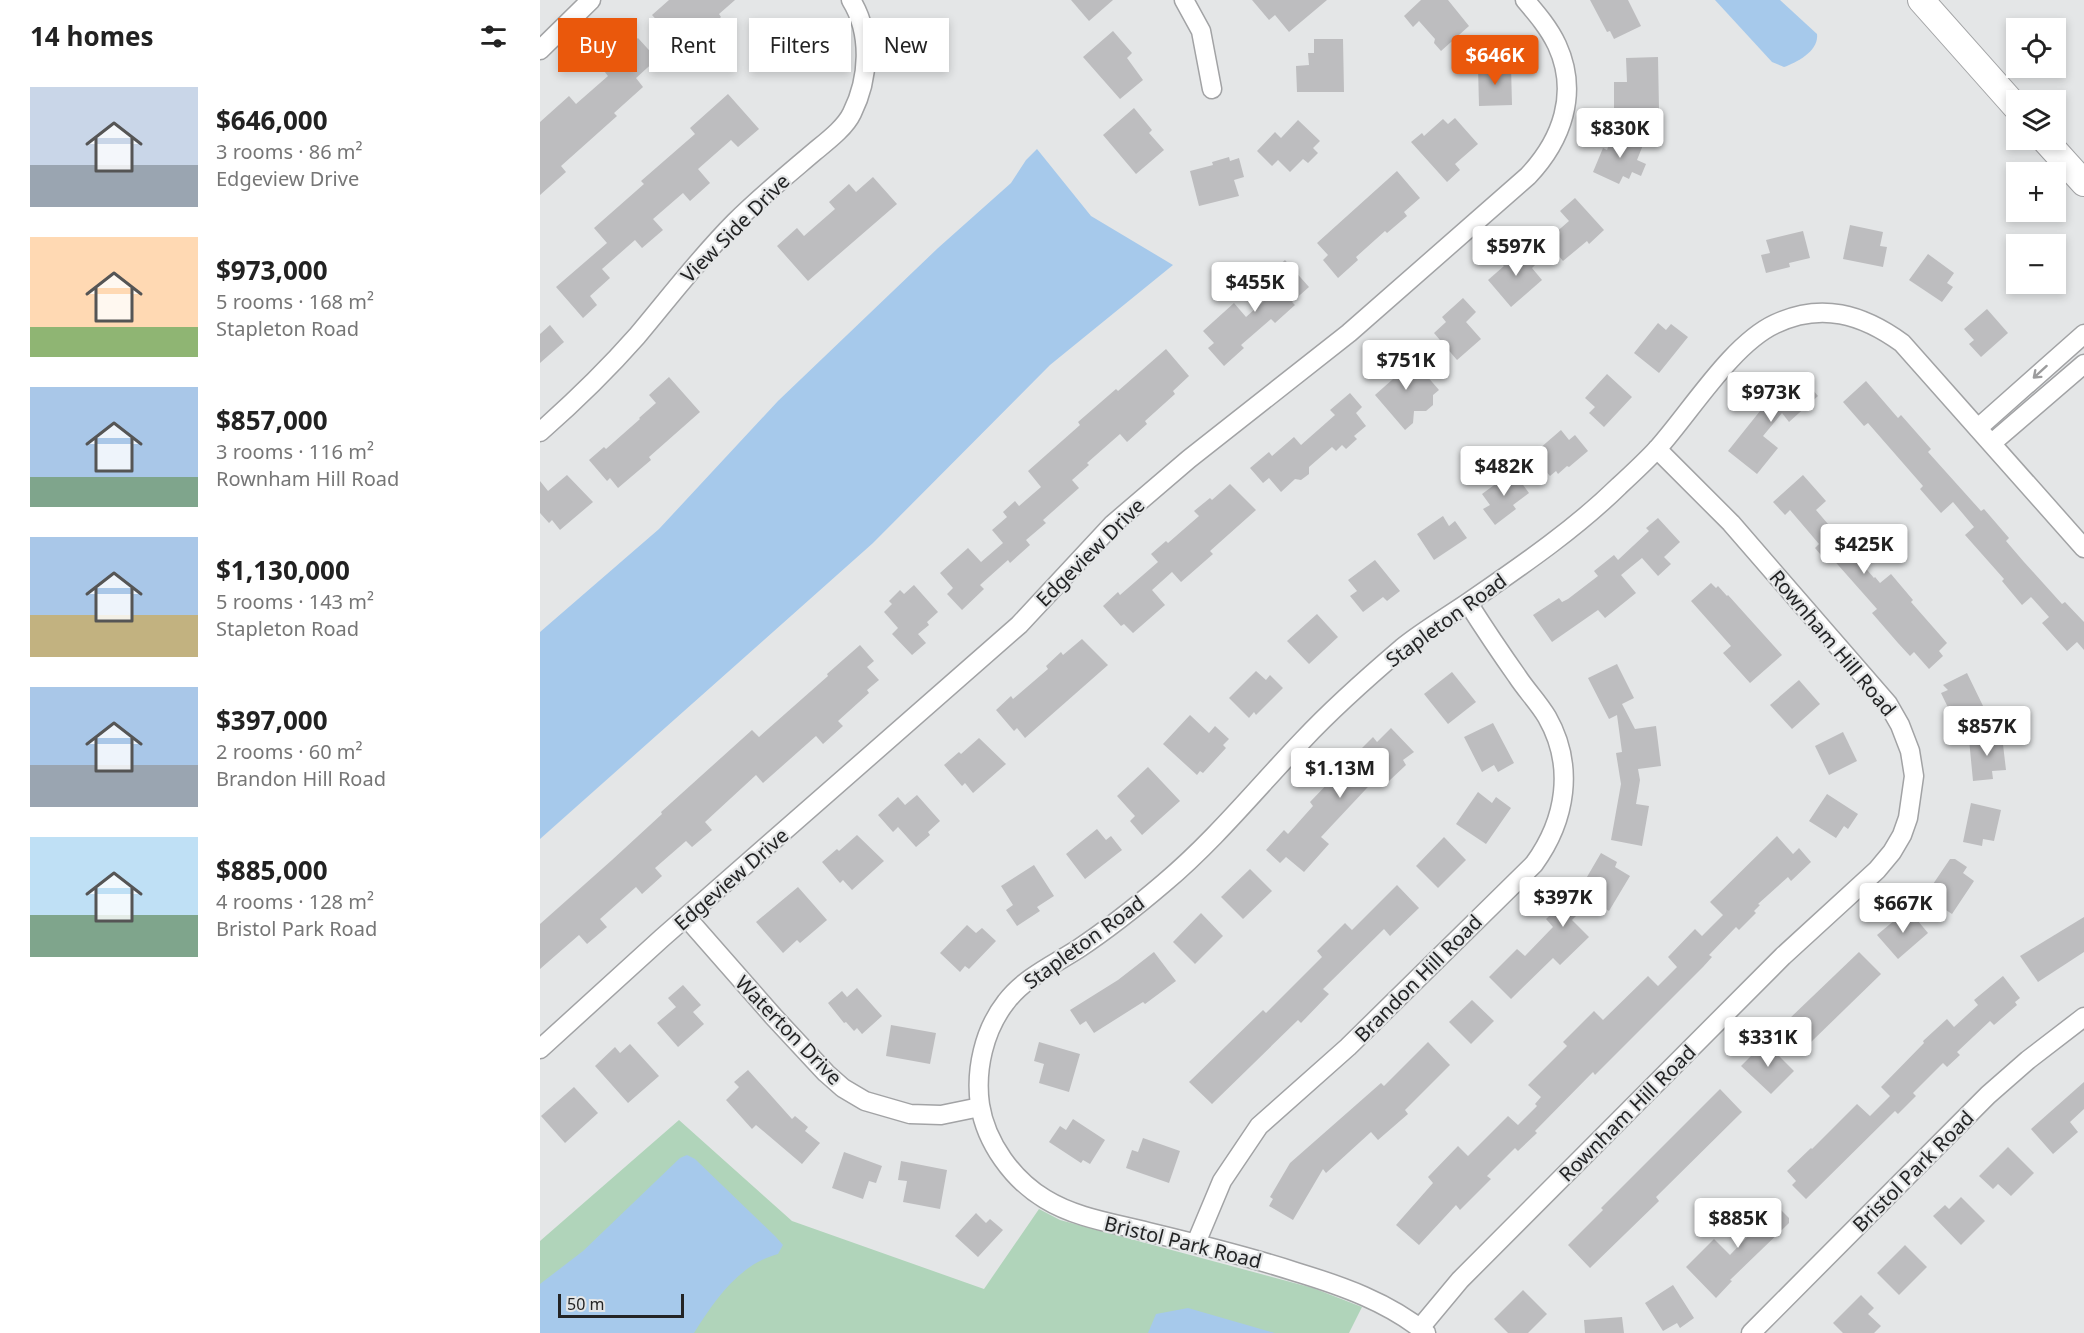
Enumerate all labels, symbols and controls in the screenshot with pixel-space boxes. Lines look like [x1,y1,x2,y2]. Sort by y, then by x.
text: 14 homes [30,18,154,54]
chip: Buy [558,18,637,72]
chip: Rent [649,18,737,72]
chip: Filters [749,18,851,72]
chip: New [863,18,949,72]
map controls [2006,18,2066,294]
button: locate [2006,18,2066,78]
icon: filters [477,20,510,53]
pin: $646K [1453,35,1537,86]
text: $646K [1465,41,1525,68]
button: layers [2006,90,2066,150]
text: $646,000 [216,102,328,138]
pin: $830K [1578,108,1662,159]
icon: home [78,111,150,183]
text: $830K [1590,114,1650,141]
text: 3 rooms · 86 m² [216,138,363,165]
button: + [2006,162,2066,222]
text: Edgeview Drive [216,165,359,192]
street label: View Side Drive [675,168,795,288]
pin: $597K [1474,226,1558,277]
text: $597K [1486,232,1546,259]
button: − [2006,234,2066,294]
text: $973,000 [216,252,328,288]
icon: home [78,261,150,333]
pin: $455K [1213,262,1297,313]
text: $455K [1225,268,1285,295]
text: 5 rooms · 168 m² [216,288,374,315]
text: Stapleton Road [216,315,359,342]
pin: $751K [1364,340,1448,391]
text: $751K [1376,346,1436,373]
one-way arrow [2032,366,2048,379]
pin: $973K [1729,372,1813,423]
text: $973K [1741,378,1801,405]
text: $857,000 [216,402,328,438]
icon: home [78,411,150,483]
text: 3 rooms · 116 m² [216,438,374,465]
pin: $482K [1462,446,1546,497]
text: $482K [1474,452,1534,479]
text: Rownham Hill Road [216,465,399,492]
street label: Edgeview Drive [1030,492,1150,612]
pin: $425K [1822,524,1906,575]
text: $425K [1834,530,1894,557]
text: $1,130,000 [216,552,350,588]
icon: home [78,561,150,633]
street label: Rownham Hill Road [1764,564,1902,722]
street label: Stapleton Road [1380,567,1512,673]
text: 5 rooms · 143 m² [216,588,374,615]
text: Stapleton Road [216,615,359,642]
text: $397,000 [216,702,328,738]
pin: $857K [1945,706,2029,757]
icon: home [78,711,150,783]
text: $857K [1957,712,2017,739]
text: 2 rooms · 60 m² [216,738,363,765]
pin: $1.13M [1291,748,1389,799]
text: $1.13M [1305,754,1375,781]
text: Brandon Hill Road [216,765,386,792]
street label: Edgeview Drive [668,822,794,936]
text: $885,000 [216,852,328,888]
icon: home [78,861,150,933]
pin: $397K [1521,877,1605,928]
text: $397K [1533,883,1593,910]
pin: $667K [1861,883,1945,934]
text: 4 rooms · 128 m² [216,888,374,915]
street label: Stapleton Road [1018,889,1150,995]
text: $667K [1873,889,1933,916]
street label: Brandon Hill Road [1348,908,1488,1048]
text: Bristol Park Road [216,915,377,942]
street label: Waterton Drive [730,969,848,1091]
pin: $331K [1726,1017,1810,1068]
text: $331K [1738,1023,1798,1050]
street label: Rownham Hill Road [1553,1039,1701,1187]
street label: Bristol Park Road [1846,1104,1980,1238]
pin: $885K [1696,1198,1780,1249]
text: $885K [1708,1204,1768,1231]
street label: Bristol Park Road [1102,1209,1264,1275]
scale bar [558,1291,684,1318]
text: 50 m [567,1293,604,1315]

